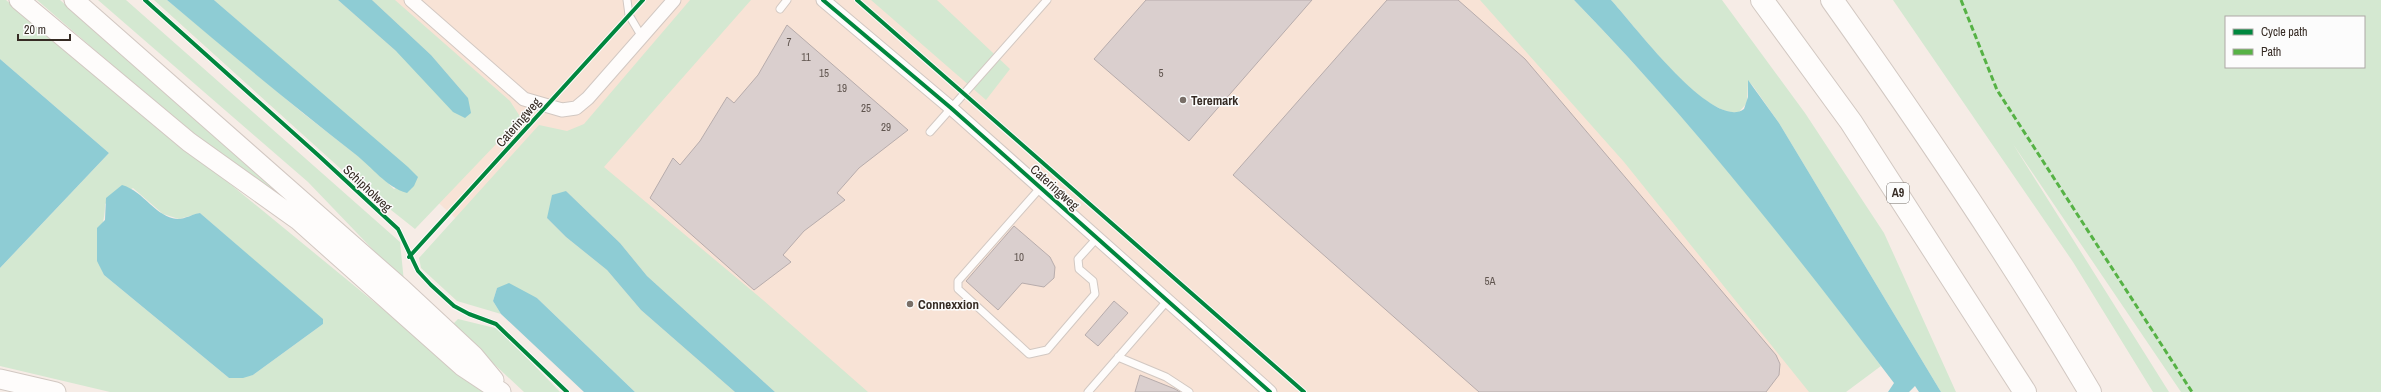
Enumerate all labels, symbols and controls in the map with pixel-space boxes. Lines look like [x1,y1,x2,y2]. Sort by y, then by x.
scale bar [18,16,70,42]
legend [2225,16,2365,68]
text: 20 m [24,22,46,38]
text: Cycle path [2261,24,2308,40]
house number: 7 [786,35,792,49]
text: Path [2261,44,2281,60]
house number: 11 [801,50,811,64]
house number: 15 [819,66,829,80]
house number: 5 [1158,66,1164,80]
house number: 19 [837,81,847,95]
place label: Teremark [1191,92,1238,109]
street label: Cateringweg [492,94,545,151]
marker: Teremark [1178,95,1188,105]
house number: 25 [861,101,871,115]
house number: 29 [881,120,891,134]
street label: Schipholweg [340,161,396,215]
street label: Cateringweg [1027,161,1083,214]
road number: A9 [1887,183,1909,203]
house number: 10 [1014,250,1024,264]
house number: 5A [1484,274,1496,288]
place label: Connexxion [918,296,979,313]
marker: Connexxion [905,299,915,309]

